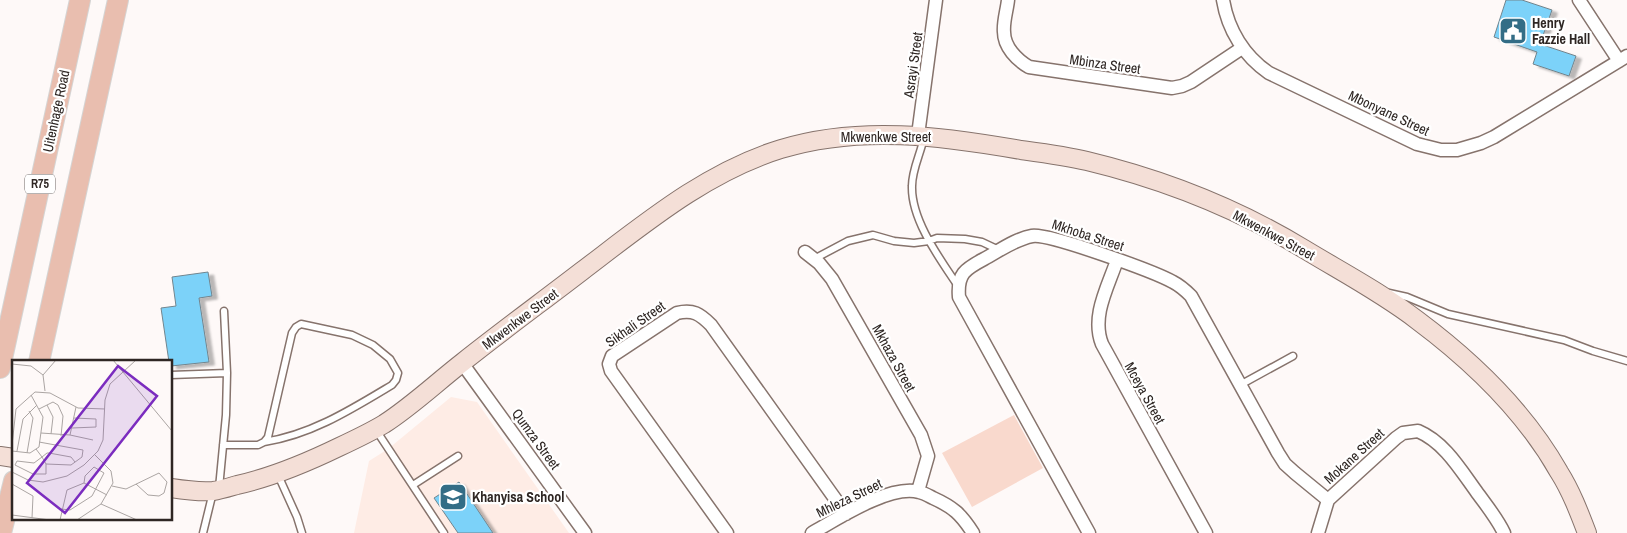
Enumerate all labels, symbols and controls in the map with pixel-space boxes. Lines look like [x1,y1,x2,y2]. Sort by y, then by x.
place label: Henry Fazzie Hall [1532,14,1590,48]
public building icon: Henry Fazzie Hall [1498,16,1528,46]
street label: Asrayi Street [899,31,927,100]
street label: Mbinza Street [1068,50,1142,78]
street label: Uitenhage Road [39,68,73,154]
street label: Mbonyane Street [1346,86,1432,140]
street label: Mkwenkwe Street [841,128,931,146]
road number: R75 [25,174,55,193]
street label: Mkwenkwe Street [1230,206,1318,264]
street label: Mkhoba Street [1050,215,1126,255]
street label: Mkwenkwe Street [478,285,562,353]
street label: Sikhali Street [602,297,668,351]
street label: Mkhaza Street [868,321,920,395]
street label: Mceya Street [1121,359,1169,427]
inset map [12,360,172,520]
street label: Qumza Street [508,405,564,473]
street label: Mokane Street [1320,424,1388,488]
street label: Mhleza Street [813,474,885,522]
school or university icon: Khanyisa School [438,482,468,512]
place label: Khanyisa School [472,488,565,506]

